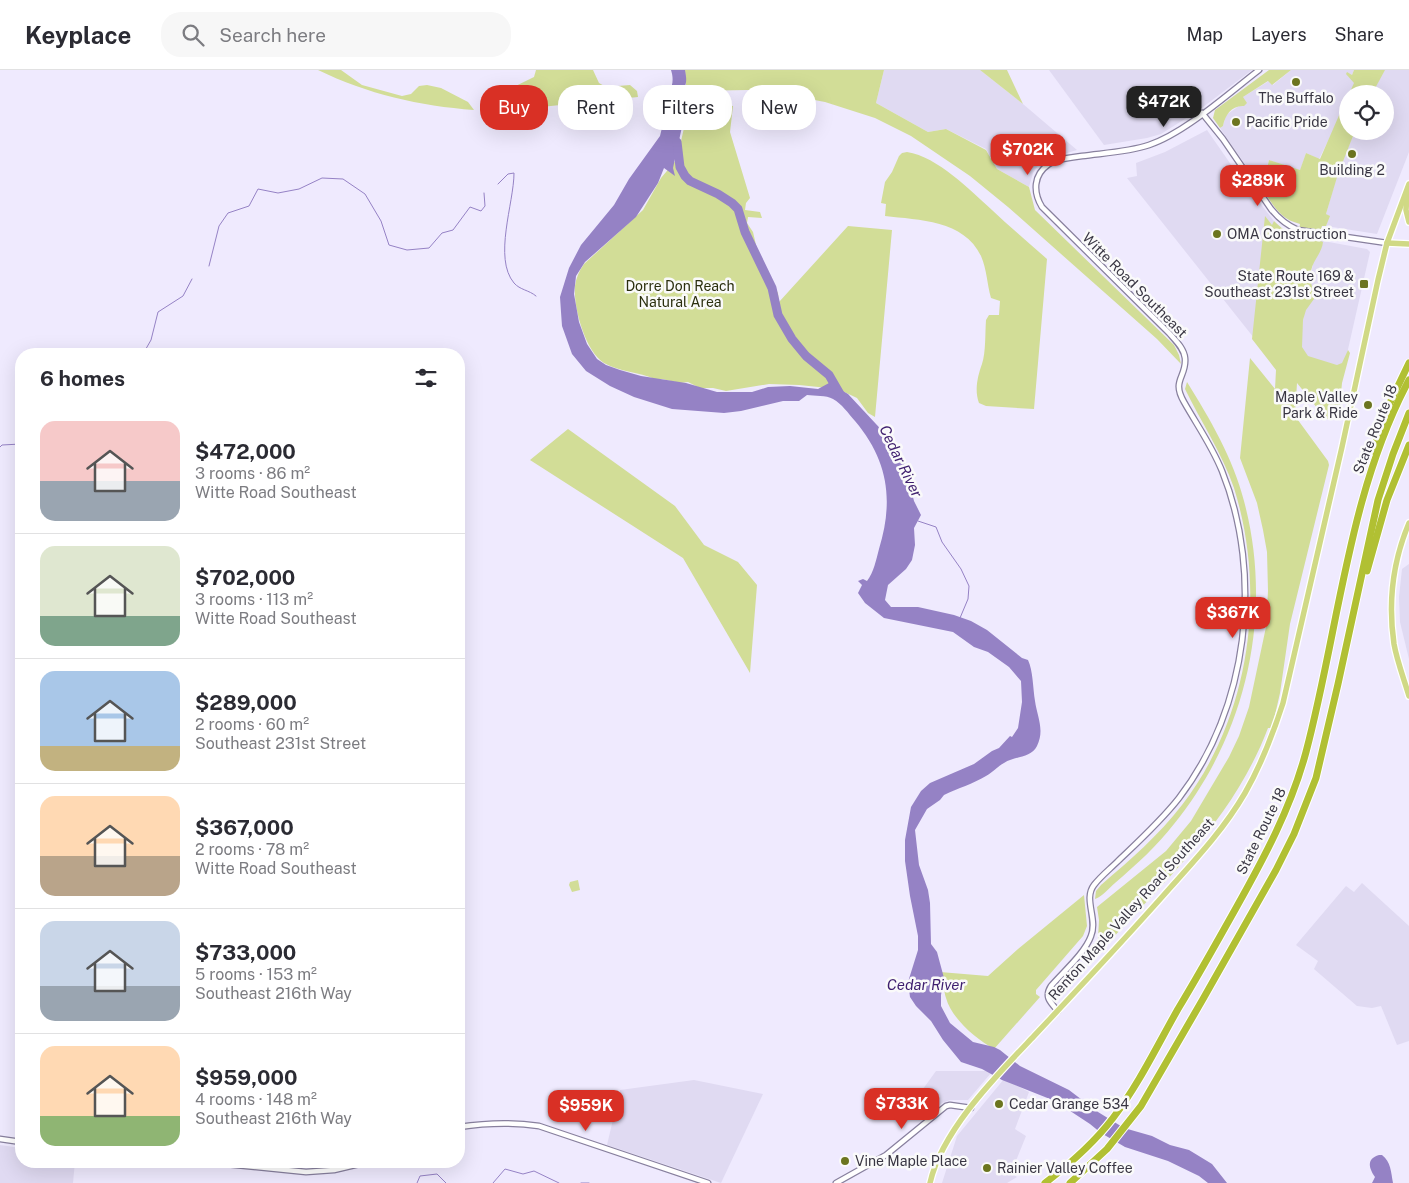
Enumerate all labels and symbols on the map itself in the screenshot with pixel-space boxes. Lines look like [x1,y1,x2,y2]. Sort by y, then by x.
marker: The Buffalo [1290,76,1302,88]
pin: $472K [1129,85,1199,128]
place label: The Buffalo [1258,90,1334,106]
place label: Pacific Pride [1246,114,1328,130]
marker: Pacific Pride [1230,116,1242,128]
pin: $702K [993,134,1063,176]
marker: Building 2 [1346,148,1358,160]
place label: Building 2 [1319,162,1385,178]
pin: $289K [1223,164,1293,207]
place label: OMA Construction [1227,226,1347,242]
marker: OMA Construction [1211,228,1223,240]
street label: Witte Road Southeast [1079,229,1191,341]
place label: State Route 169 & Southeast 231st Street [1204,268,1354,300]
park label: Dorre Don Reach Natural Area [625,278,735,310]
marker: State Route 169 & Southeast 231st Street [1358,278,1370,290]
street label: State Route 18 [1350,382,1400,476]
place label: Maple Valley Park & Ride [1275,389,1359,421]
marker: Maple Valley Park & Ride [1362,399,1374,411]
water label: Cedar River [876,422,926,500]
pin: $367K [1198,596,1268,639]
street label: State Route 18 [1233,785,1289,877]
street label: Renton Maple Valley Road Southeast [1045,815,1217,1003]
water label: Cedar River [887,976,966,993]
pin: $733K [867,1088,937,1130]
pin: $959K [551,1090,621,1132]
place label: Cedar Grange 534 [1009,1096,1129,1112]
marker: Cedar Grange 534 [993,1098,1005,1110]
place label: Vine Maple Place [855,1153,967,1169]
marker: Vine Maple Place [839,1155,851,1167]
place label: Rainier Valley Coffee [997,1160,1133,1176]
marker: Rainier Valley Coffee [981,1162,993,1174]

